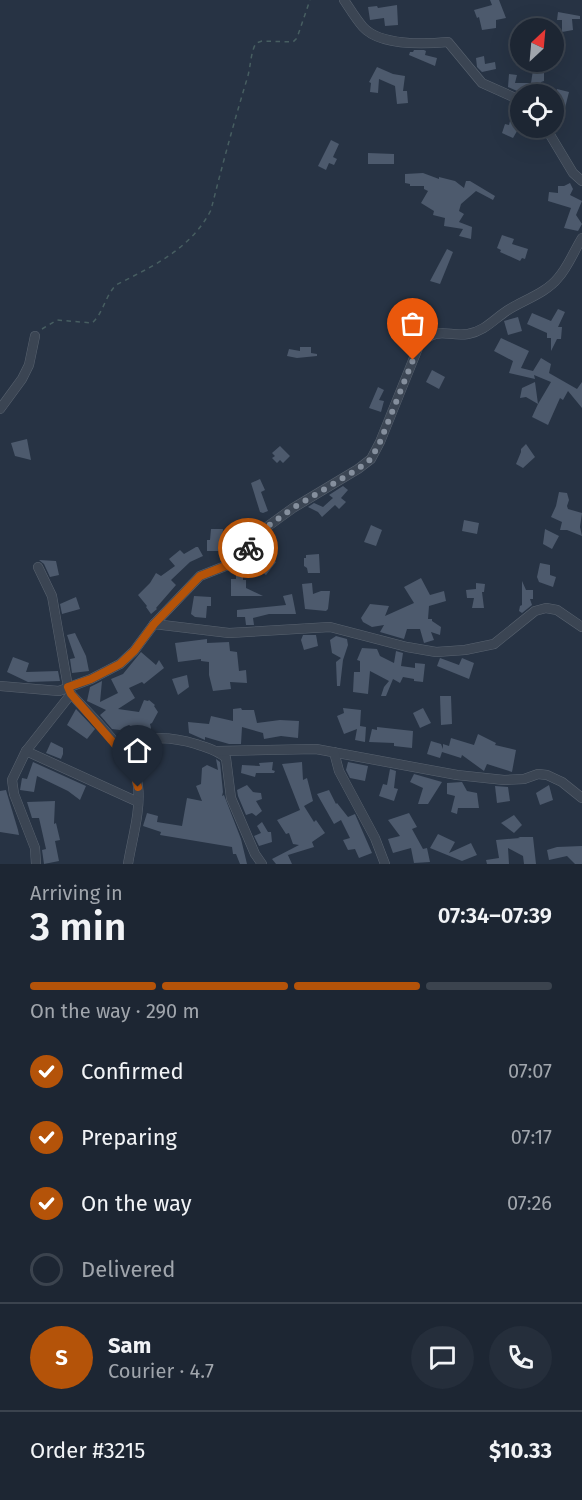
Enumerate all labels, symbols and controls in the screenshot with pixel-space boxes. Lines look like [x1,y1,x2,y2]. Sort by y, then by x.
north arrow [510,18,564,72]
map controls [510,18,564,138]
button: locate [510,84,564,138]
pin [387,298,438,360]
icon: bag [396,307,429,340]
courier [218,518,278,578]
icon: bike [232,532,265,565]
pin [112,725,163,787]
icon: home [121,734,154,767]
text: Arriving in [30,881,123,905]
text: 07:34–07:39 [438,902,552,929]
text: 3 min [30,904,126,950]
text: On the way · 290 m [30,999,200,1023]
icon: check [30,1055,63,1088]
text: Confirmed [81,1058,184,1085]
text: 07:07 [508,1059,552,1083]
icon: check [30,1121,63,1154]
text: Preparing [81,1124,177,1151]
text: 07:17 [511,1125,552,1149]
icon: check [30,1187,63,1220]
text: On the way [81,1190,192,1217]
text: 07:26 [507,1191,552,1215]
text: Delivered [81,1256,176,1283]
button: chat [411,1326,474,1389]
button: phone [489,1326,552,1389]
text: Sam [108,1332,151,1359]
text: S [55,1344,68,1371]
text: Courier · 4.7 [108,1359,214,1383]
text: Order #3215 [30,1437,145,1464]
text: $10.33 [489,1437,552,1464]

